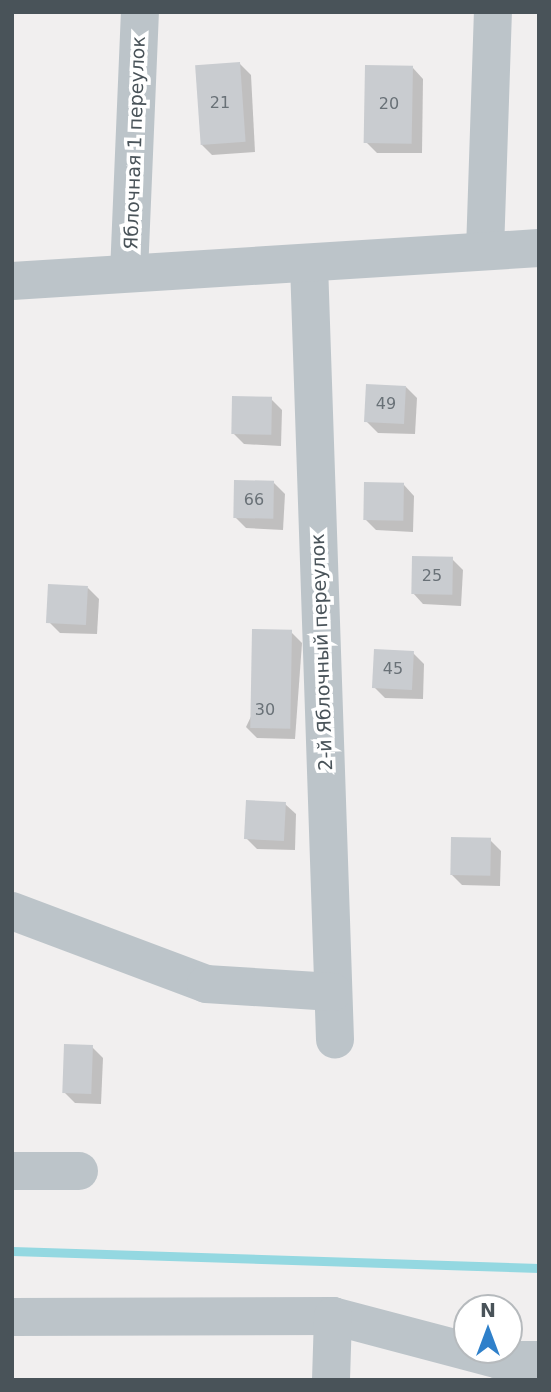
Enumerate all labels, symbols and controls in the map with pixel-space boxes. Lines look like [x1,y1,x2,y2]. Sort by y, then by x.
street label: Яблочная 1 переулок [120,36,150,250]
house number: 21 [210,93,230,113]
house number: 20 [379,94,399,114]
house number: 49 [376,394,396,414]
house number: 66 [244,490,264,510]
street label: 2-й Яблочный переулок [306,533,338,771]
house number: 25 [422,566,442,586]
house number: 45 [383,659,403,679]
house number: 30 [255,700,275,720]
north arrow [453,1294,523,1364]
text: N [480,1299,496,1321]

